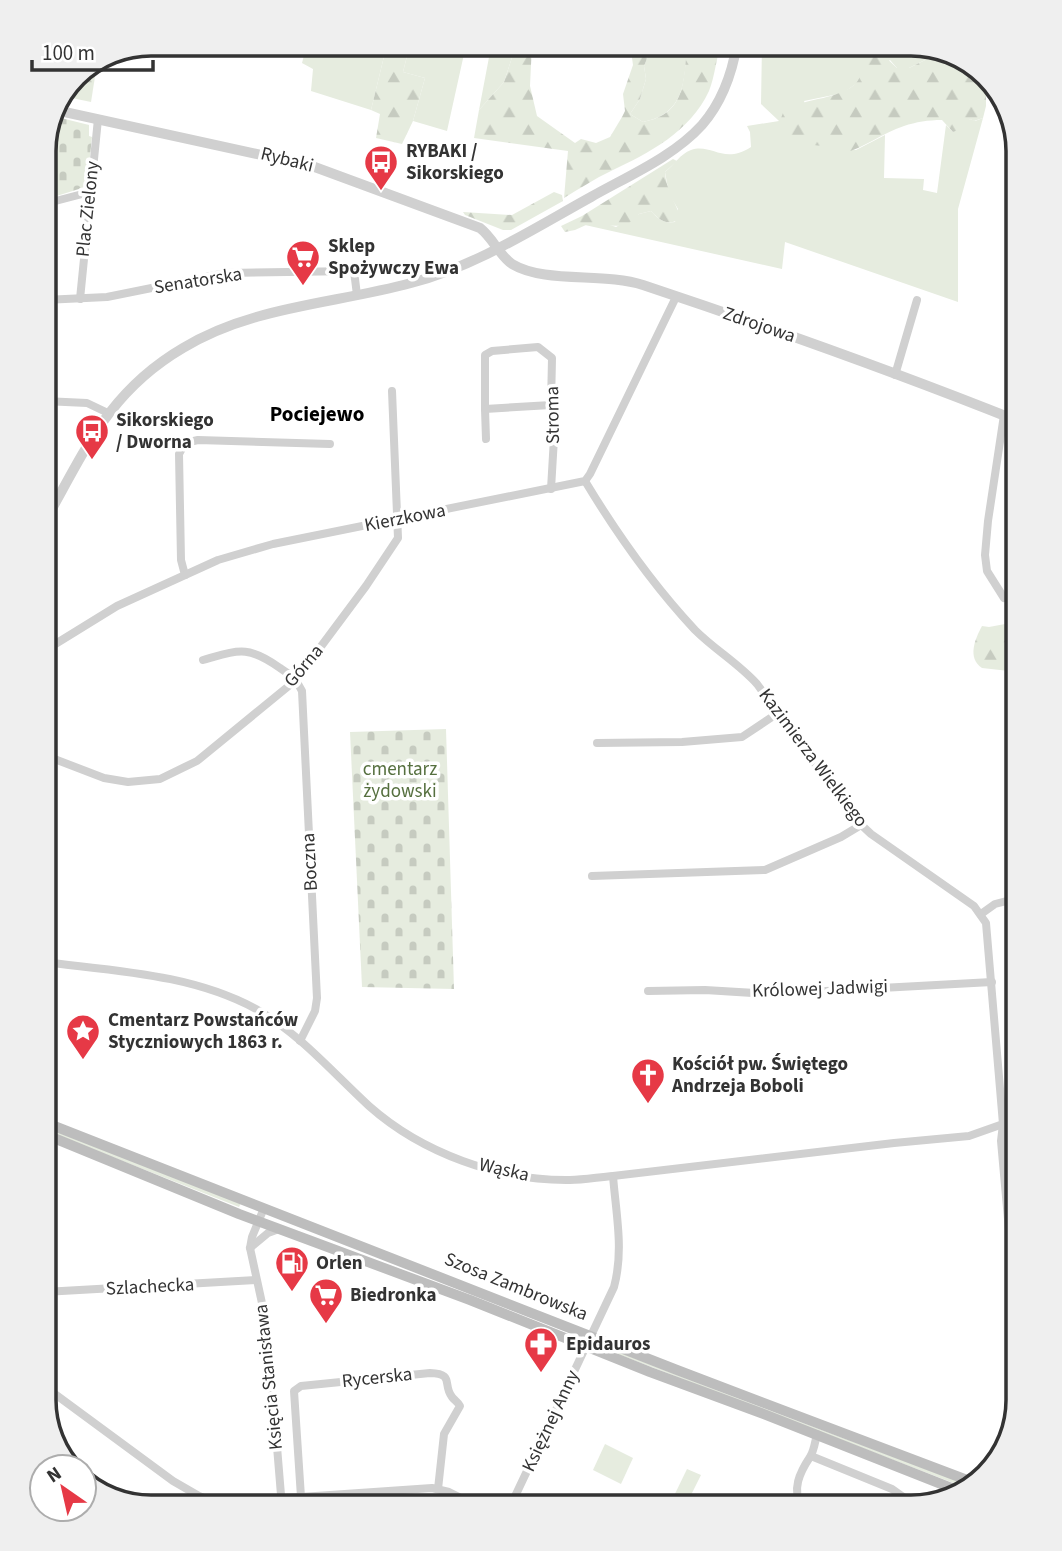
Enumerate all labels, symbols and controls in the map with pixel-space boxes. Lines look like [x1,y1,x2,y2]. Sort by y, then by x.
scale bar [32,28,152,72]
text: 100 m [42,38,95,68]
place label: RYBAKI / Sikorskiego [406,138,504,187]
street label: Rybaki [258,140,316,180]
bus stop icon: RYBAKI / Sikorskiego [362,143,400,192]
street label: Plac Zielony [70,160,106,258]
place label: Sklep Spożywczy Ewa [328,233,459,282]
supermarket icon: Sklep Spożywczy Ewa [284,238,322,287]
street label: Senatorska [152,261,244,301]
street label: Zdrojowa [719,300,799,350]
street label: Stroma [539,386,567,444]
district label: Pociejewo [270,399,364,429]
place label: Sikorskiego / Dworna [116,407,214,456]
bus stop icon: Sikorskiego / Dworna [73,412,111,461]
street label: Kierzkowa [362,497,448,539]
street label: Górna [278,639,330,693]
street label: Kazimierza Wielkiego [752,683,874,833]
park label: cmentarz żydowski [363,756,437,805]
street label: Boczna [295,832,325,892]
street label: Królowej Jadwigi [752,973,888,1005]
place label: Cmentarz Powstańców Styczniowych 1863 r. [108,1007,299,1056]
place icon: Cmentarz Powstańców Styczniowych 1863 r. [64,1012,102,1061]
place label: Kościół pw. Świętego Andrzeja Boboli [671,1051,848,1100]
church icon: Kościół pw. Świętego Andrzeja Boboli [629,1056,667,1105]
street label: Wąska [476,1151,532,1189]
fuel station icon: Orlen [273,1244,311,1293]
street label: Szosa Zambrowska [440,1246,592,1328]
place label: Orlen [316,1250,363,1277]
street label: Szlachecka [105,1271,195,1303]
supermarket icon: Biedronka [307,1276,345,1325]
place label: Biedronka [350,1282,437,1309]
street label: Księcia Stanisława [248,1303,290,1451]
pharmacy icon: Epidauros [522,1325,560,1374]
place label: Epidauros [566,1331,650,1358]
street label: Rycerska [340,1361,414,1395]
street label: Księżnej Anny [516,1366,586,1476]
north arrow [28,1453,98,1523]
text: N [42,1460,67,1490]

